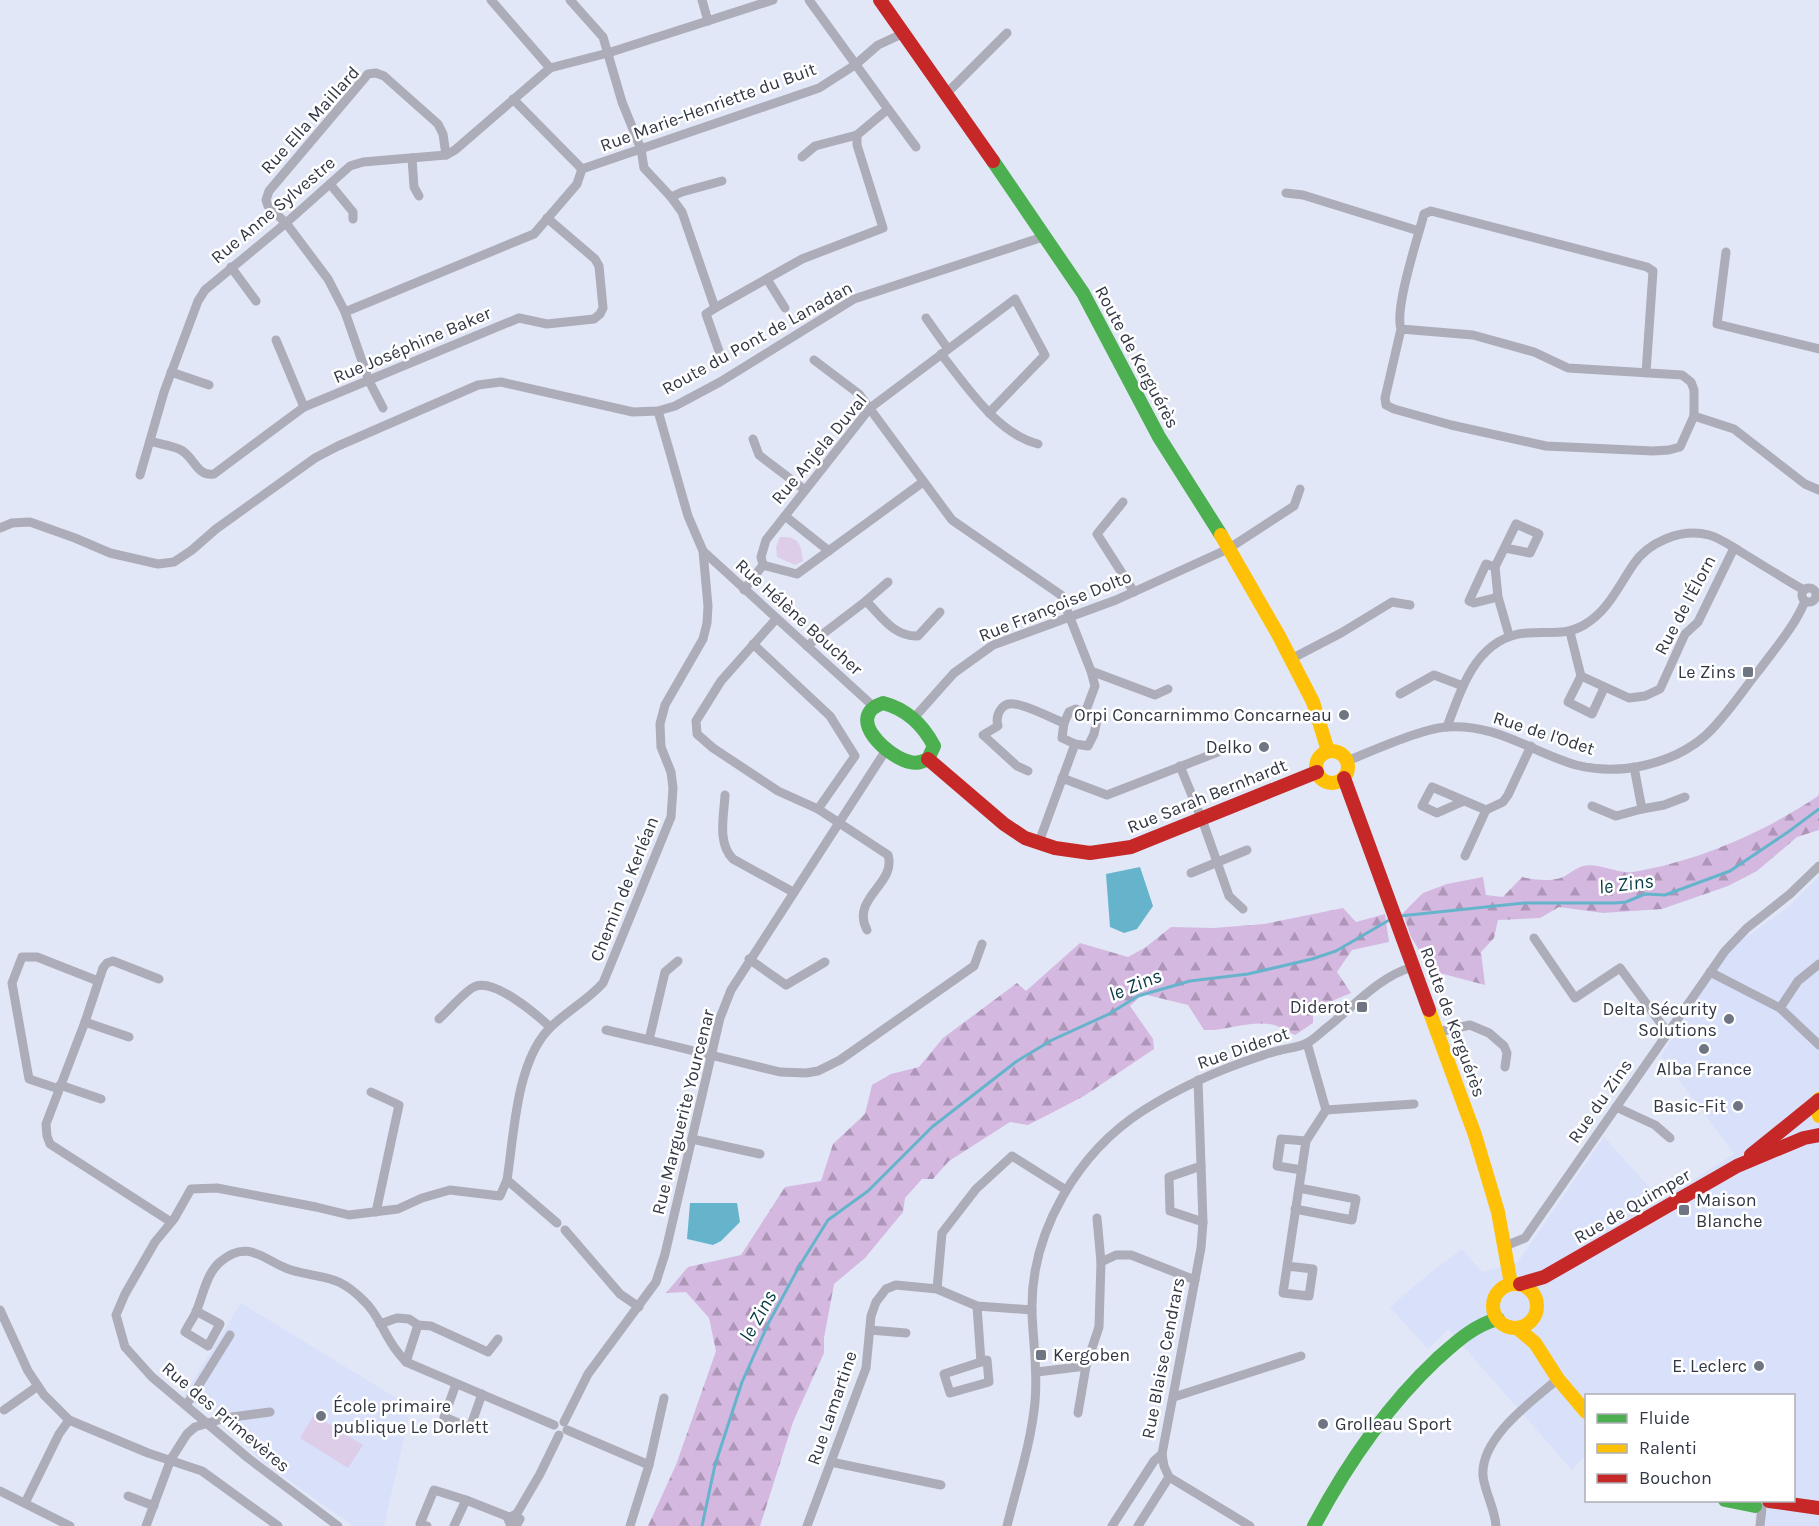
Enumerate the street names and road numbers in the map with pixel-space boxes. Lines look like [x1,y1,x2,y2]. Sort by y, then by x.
street label: Rue Marie-Henriette du Buit [597,58,819,156]
street label: Rue Ella Maillard [256,62,364,178]
street label: Rue Anne Sylvestre [206,152,340,268]
street label: Route du Pont de Lanadan [658,276,856,400]
street label: Route de Kerguérès [1090,282,1184,432]
street label: Rue Joséphine Baker [330,302,495,388]
street label: Rue Anjela Duval [766,389,872,509]
street label: Rue de l'Élorn [1649,551,1720,658]
street label: Rue Hélène Boucher [731,554,867,680]
street label: Rue Françoise Dolto [975,565,1135,647]
street label: Rue de l'Odet [1490,706,1598,760]
street label: Rue Sarah Bernhardt [1124,754,1290,838]
street label: Chemin de Kerléan [585,813,663,965]
street label: Route de Kerguérès [1416,944,1490,1100]
street label: Rue Marguerite Yourcenar [647,1006,719,1217]
street label: Rue Diderot [1194,1022,1292,1074]
street label: Rue du Zins [1563,1055,1637,1147]
street label: Rue de Quimper [1570,1164,1695,1248]
street label: Rue Blaise Cendrars [1137,1275,1189,1441]
street label: Rue Lamartine [802,1348,862,1468]
street label: Rue des Primevères [157,1357,295,1477]

